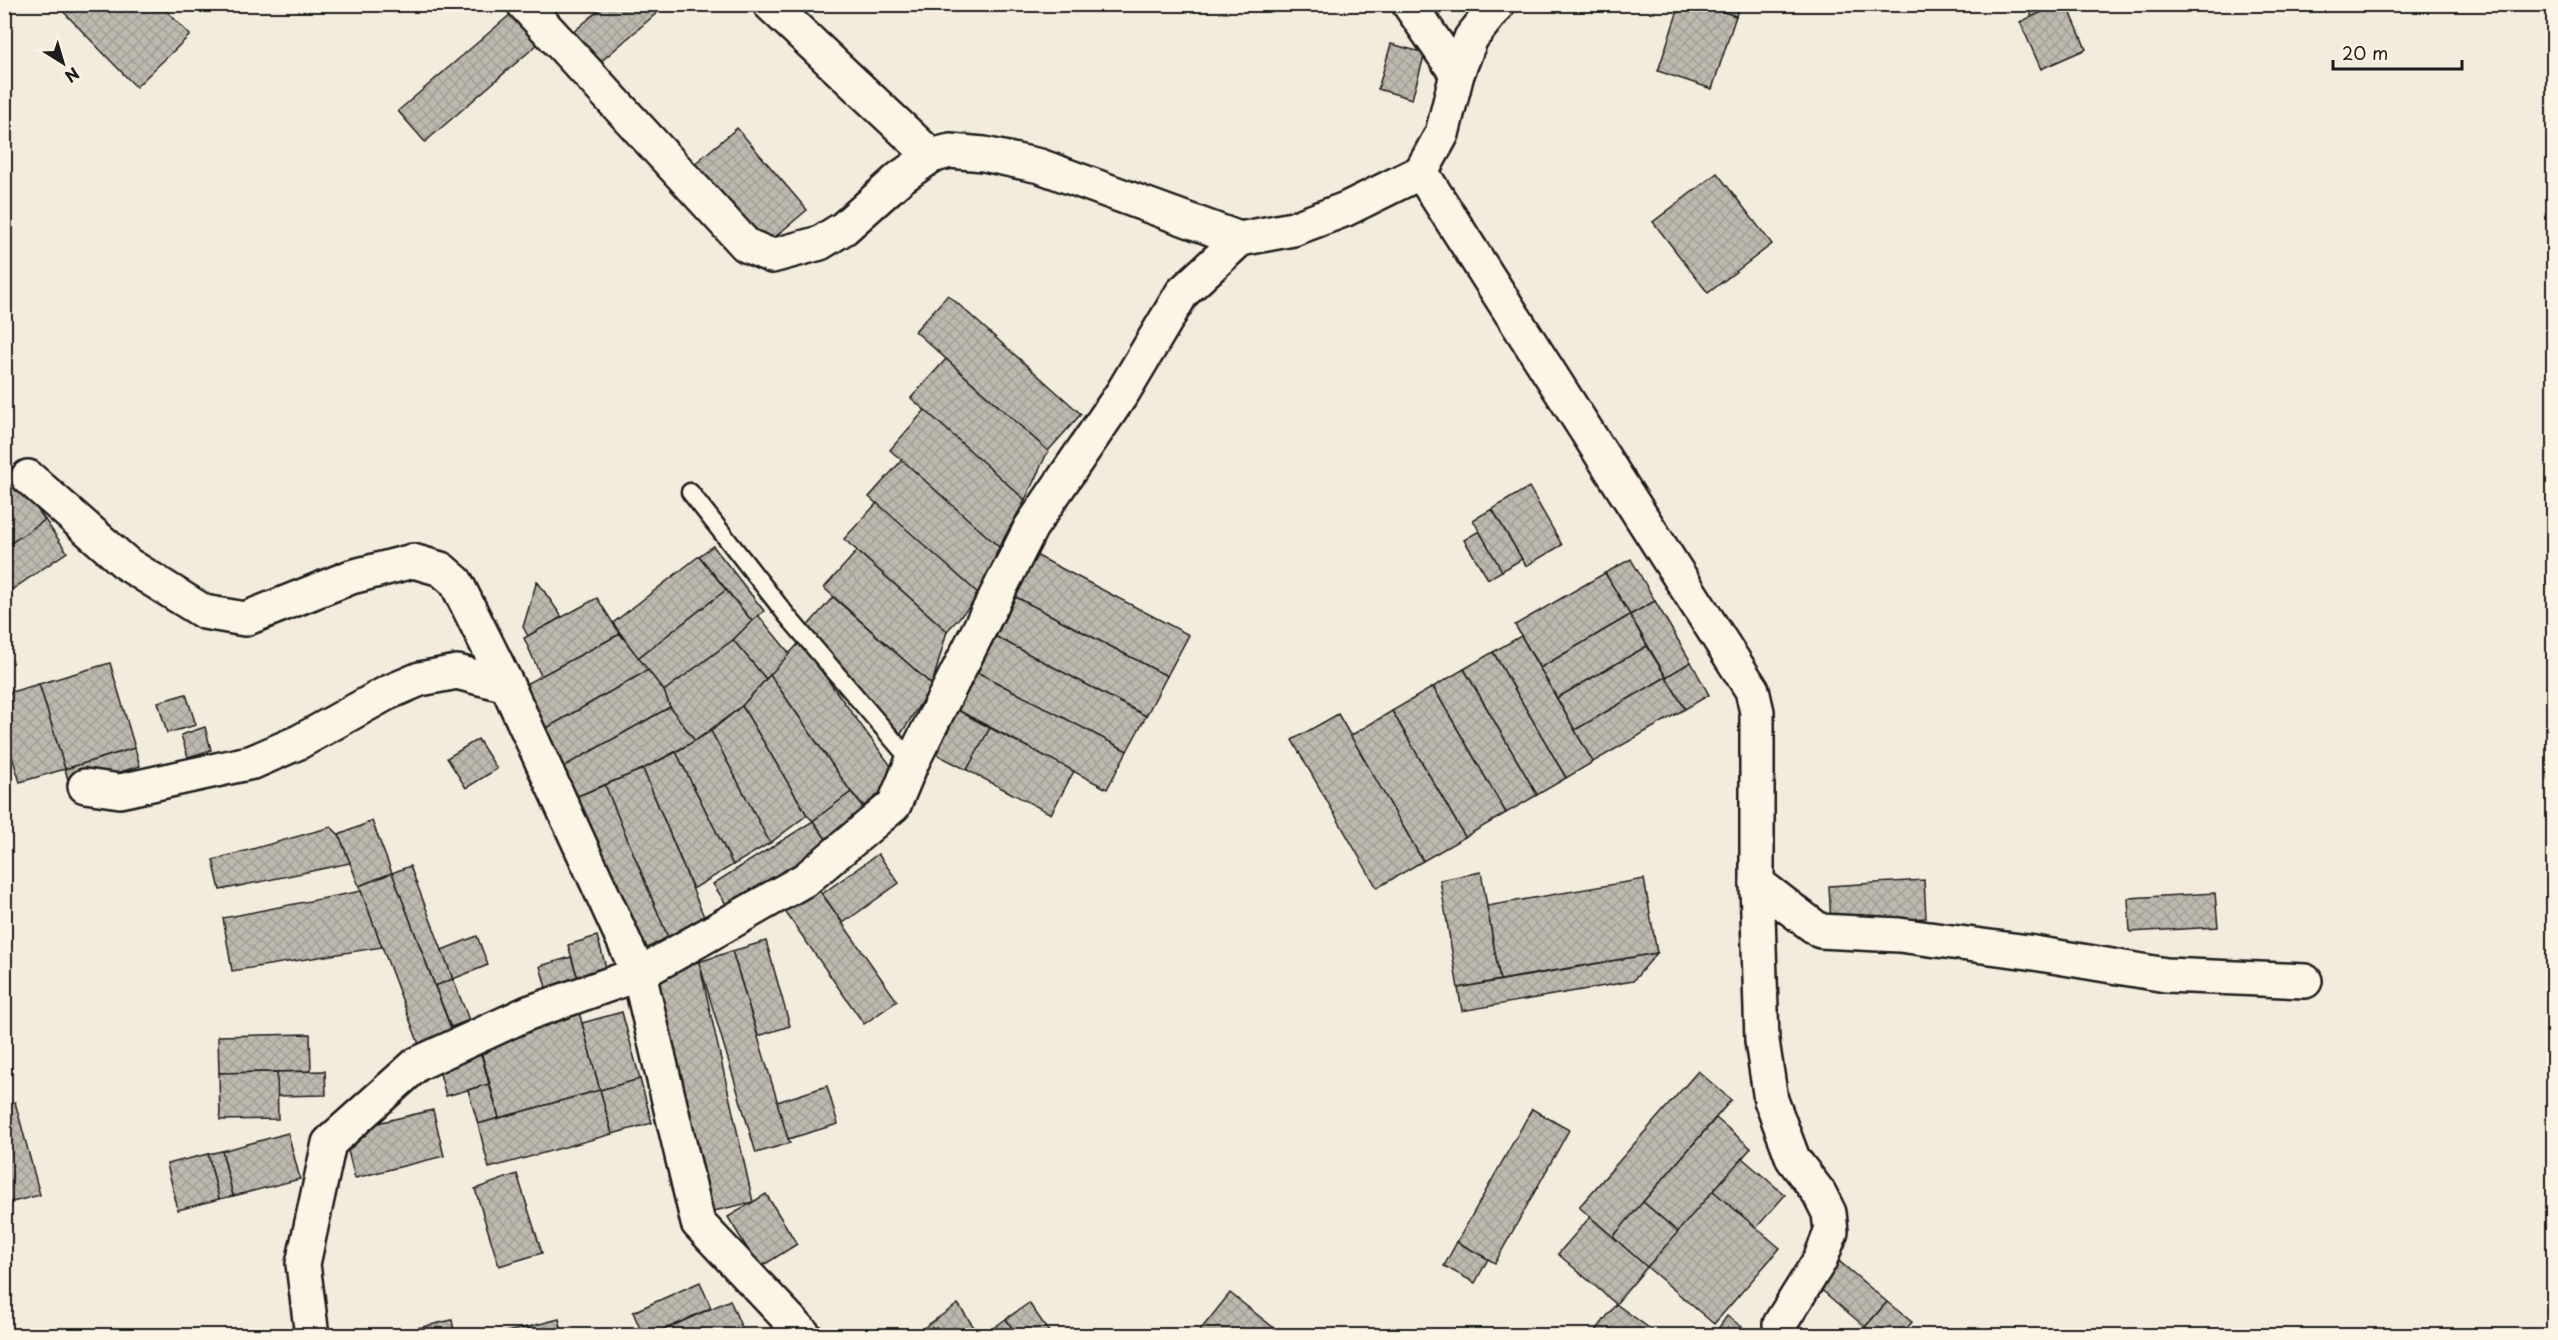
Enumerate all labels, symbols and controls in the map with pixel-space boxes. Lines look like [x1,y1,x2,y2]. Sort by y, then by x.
north arrow [33,33,93,93]
scale bar [2333,33,2462,71]
text: 20 m [2342,39,2388,66]
text: N [60,62,85,89]

